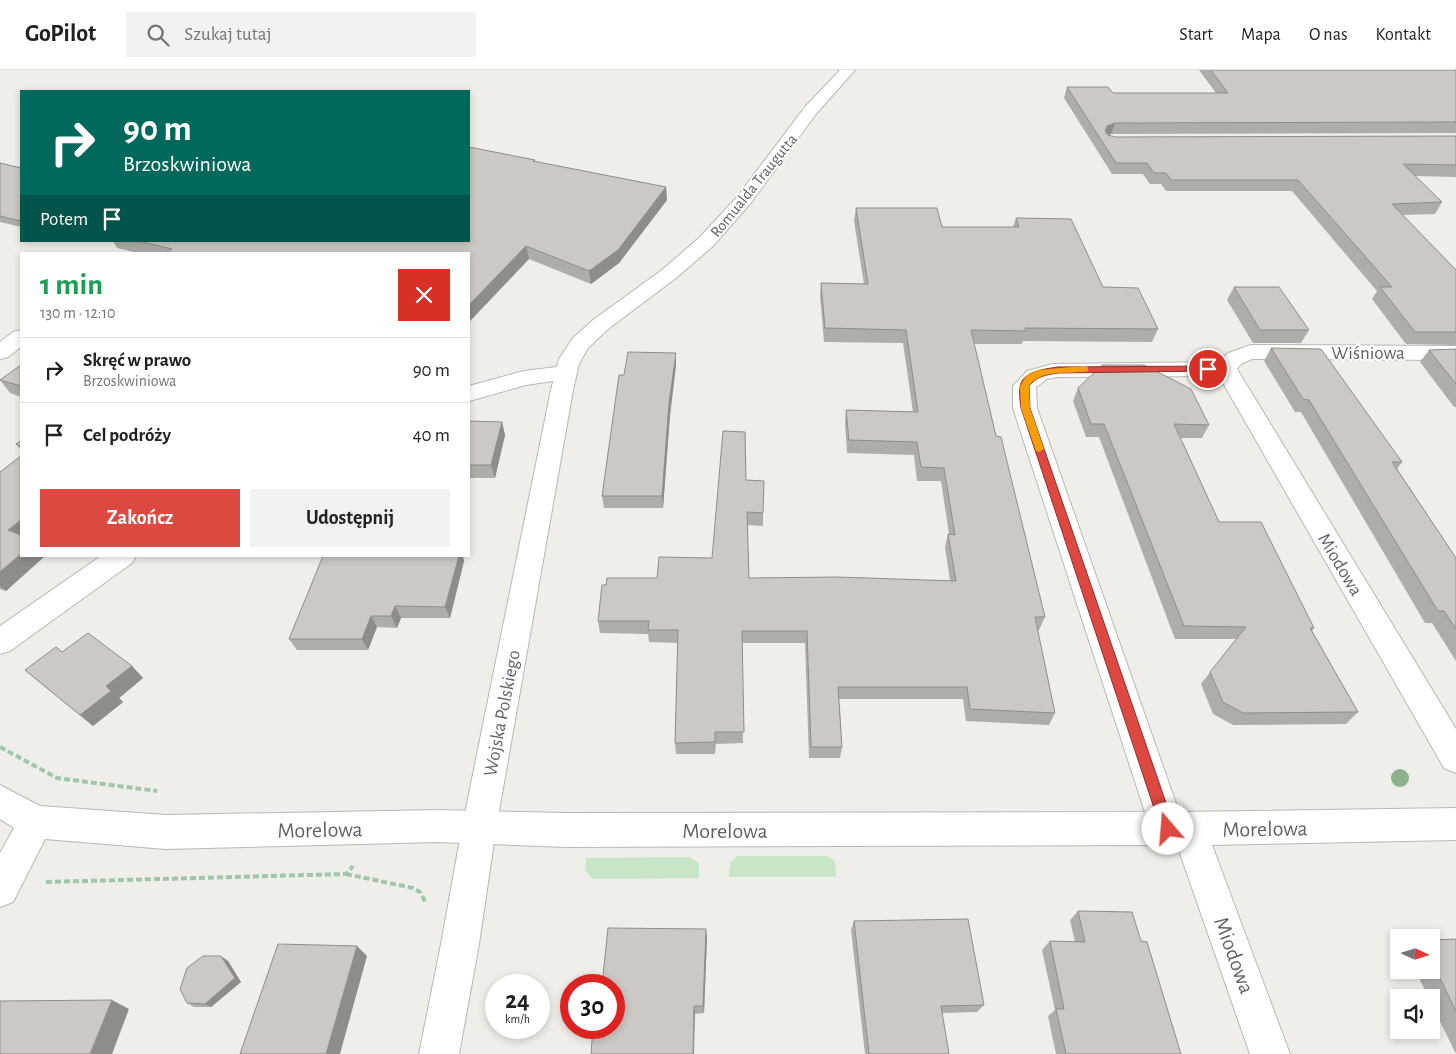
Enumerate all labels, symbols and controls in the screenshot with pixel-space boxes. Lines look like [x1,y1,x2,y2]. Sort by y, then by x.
search box [126,12,476,57]
icon: search [144,21,172,49]
text: GoPilot [25,22,96,46]
text: Szukaj tutaj [184,25,272,44]
text: Start [1179,26,1213,44]
text: Mapa [1241,26,1281,44]
text: O nas [1309,26,1348,44]
text: Kontakt [1376,26,1431,44]
icon: right [40,110,105,175]
text: 90 m [123,112,192,147]
street label: Romualda Traugutta [707,131,800,240]
text: Brzoskwiniowa [123,153,251,175]
icon: arrive [98,205,126,233]
text: Potem [40,210,88,229]
button: close [398,269,450,321]
text: 1 min [40,270,103,300]
text: 130 m · 12:10 [40,305,115,321]
street label: Wiśniowa [1331,344,1405,363]
pin [1187,348,1229,390]
text: Skręć w prawo [83,351,191,370]
icon: arrive [1194,355,1222,383]
icon: right [40,356,68,384]
text: 90 m [413,361,450,380]
text: Brzoskwiniowa [83,373,176,389]
icon: arrive [40,421,68,449]
text: Cel podróży [83,426,171,445]
text: 40 m [412,426,450,445]
button: Zakończ [40,489,240,547]
button: Udostępnij [250,489,450,547]
street label: Miodowa [1314,530,1366,599]
street label: Wojska Polskiego [481,649,524,778]
position arrow [1141,802,1193,854]
street label: Morelowa [1222,817,1308,841]
street label: Morelowa [277,818,363,842]
street label: Morelowa [682,820,768,842]
street label: Miodowa [1210,914,1258,997]
north arrow [1390,929,1440,979]
map controls [1390,929,1440,1039]
speed limit sign: 30 [560,974,625,1039]
text: 24 [505,988,530,1013]
button: sound [1390,989,1440,1039]
text: km/h [505,1013,530,1025]

